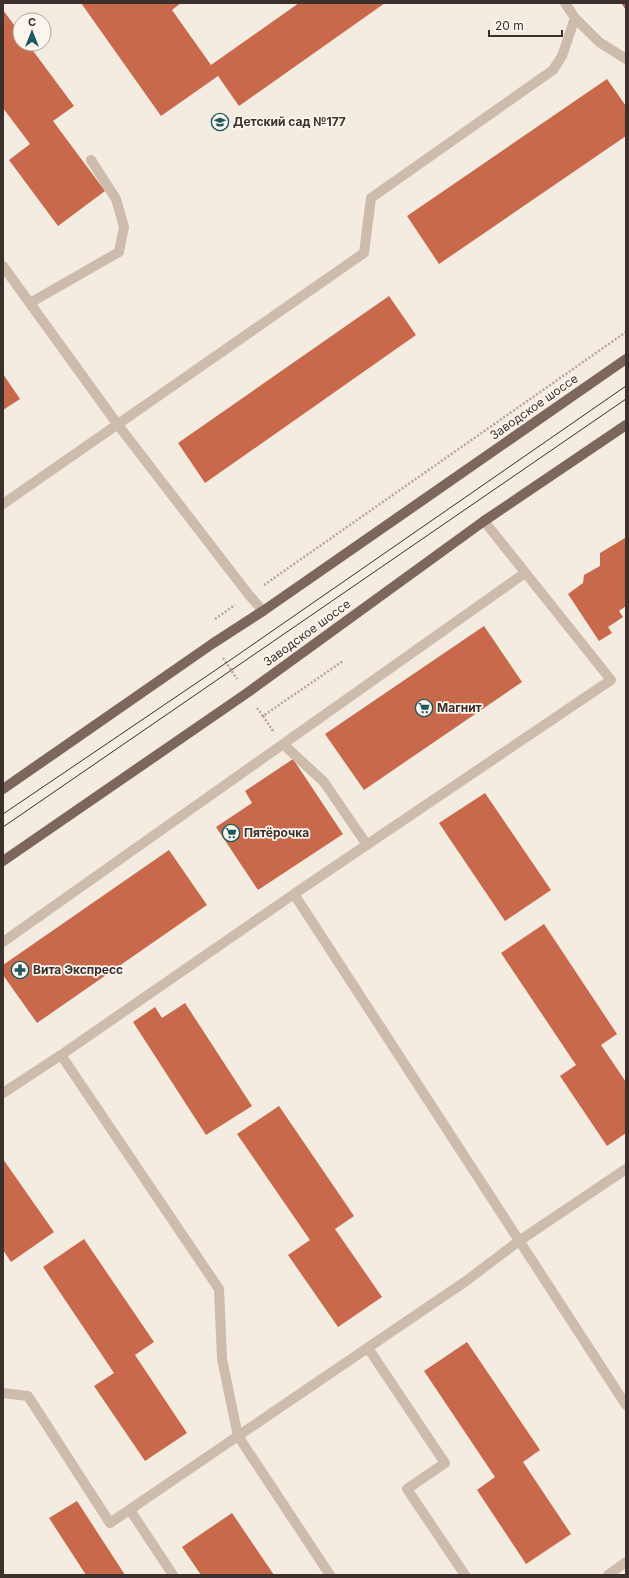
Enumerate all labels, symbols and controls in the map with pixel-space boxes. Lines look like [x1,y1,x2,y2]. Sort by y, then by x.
north arrow [12,12,52,52]
scale bar [489,12,562,38]
text: С [28,15,36,29]
text: 20 m [495,18,524,33]
school or university icon: Детский сад №177 [210,112,230,132]
place label: Детский сад №177 [233,114,346,129]
street label: Заводское шоссе [487,371,581,443]
street label: Заводское шоссе [260,596,353,669]
supermarket icon: Магнит [414,698,434,718]
place label: Магнит [437,700,482,715]
supermarket icon: Пятёрочка [221,823,241,843]
place label: Пятёрочка [244,825,309,840]
pharmacy icon: Вита Экспресс [10,960,30,980]
place label: Вита Экспресс [33,962,123,977]

